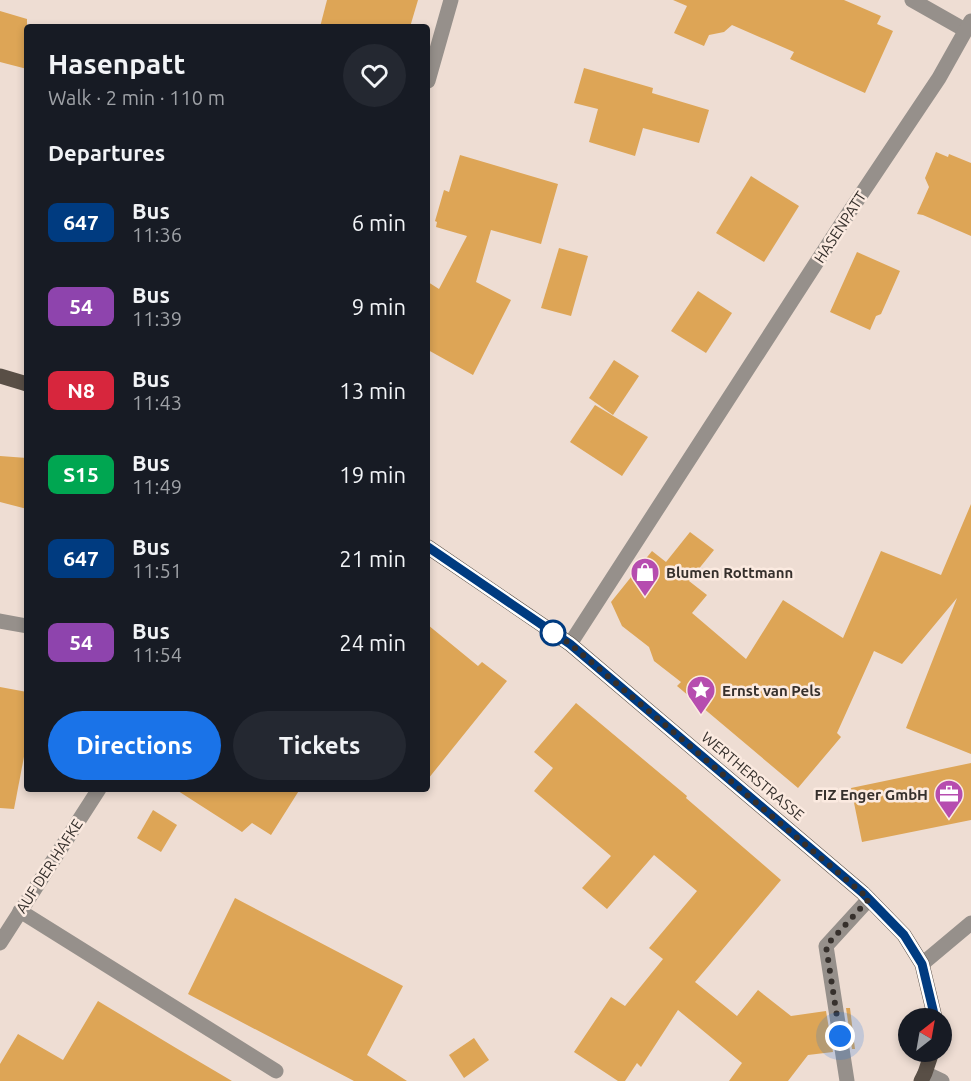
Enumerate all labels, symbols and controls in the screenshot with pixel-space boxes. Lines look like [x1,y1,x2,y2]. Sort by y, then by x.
button: heart [343,44,406,107]
text: Hasenpatt [48,48,185,79]
text: Walk · 2 min · 110 m [48,86,225,109]
text: Departures [48,140,165,165]
street label: HASENPATT [811,188,870,266]
text: Bus [132,198,170,223]
text: 647 [63,210,99,234]
text: 6 min [352,210,406,235]
text: 11:36 [132,223,182,246]
text: Bus [132,282,170,307]
text: 54 [69,294,93,318]
text: 9 min [352,294,406,319]
text: 11:39 [132,307,182,330]
text: Bus [132,366,170,391]
text: N8 [67,378,95,402]
text: 13 min [339,378,406,403]
text: 11:43 [132,391,182,414]
text: Bus [132,450,170,475]
text: S15 [63,462,99,486]
text: 19 min [339,462,406,487]
text: 11:49 [132,475,182,498]
text: Bus [132,534,170,559]
text: 647 [63,546,99,570]
text: 21 min [339,546,406,571]
shop icon: Blumen Rottmann [629,556,661,598]
text: 11:51 [132,559,182,582]
place label: Blumen Rottmann [666,564,793,581]
text: Bus [132,618,170,643]
unlabelled marker [540,620,566,646]
text: 54 [69,630,93,654]
text: 24 min [339,630,406,655]
text: 11:54 [132,643,182,666]
place icon: Ernst van Pels [685,674,717,716]
place label: Ernst van Pels [722,682,821,699]
button: Directions [48,711,221,780]
button: Tickets [233,711,406,780]
street label: WERTHERSTRASSE [698,728,808,824]
office icon: FIZ Enger GmbH [933,778,965,820]
place label: FIZ Enger GmbH [814,786,928,803]
street label: AUF DER HAFKE [12,816,86,916]
north arrow [898,1008,952,1062]
map controls [898,1008,952,1062]
your location [825,1021,855,1051]

